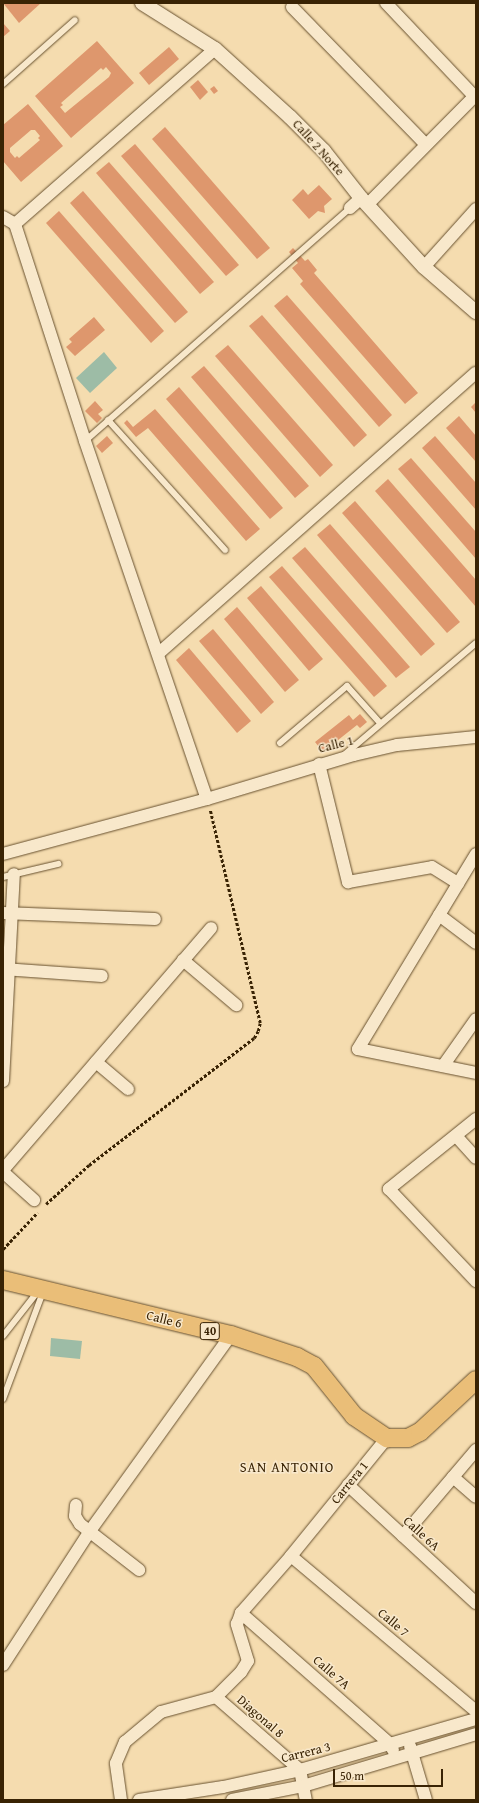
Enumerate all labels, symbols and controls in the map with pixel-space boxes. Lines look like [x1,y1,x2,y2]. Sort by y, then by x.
street label: Calle 2 Norte [289,117,347,179]
street label: Calle 1 [317,733,355,757]
street label: Calle 6 [145,1308,183,1332]
road number: 40 [199,1321,221,1341]
district label: SAN ANTONIO [240,1459,334,1475]
street label: Carrera 1 [328,1459,372,1507]
street label: Calle 6A [400,1514,442,1554]
street label: Calle 7 [374,1606,412,1640]
street label: Calle 7A [309,1653,353,1693]
street label: Diagonal 8 [233,1692,287,1742]
street label: Carrera 3 [280,1739,332,1767]
scale bar [335,1761,445,1787]
text: 50 m [340,1767,364,1784]

